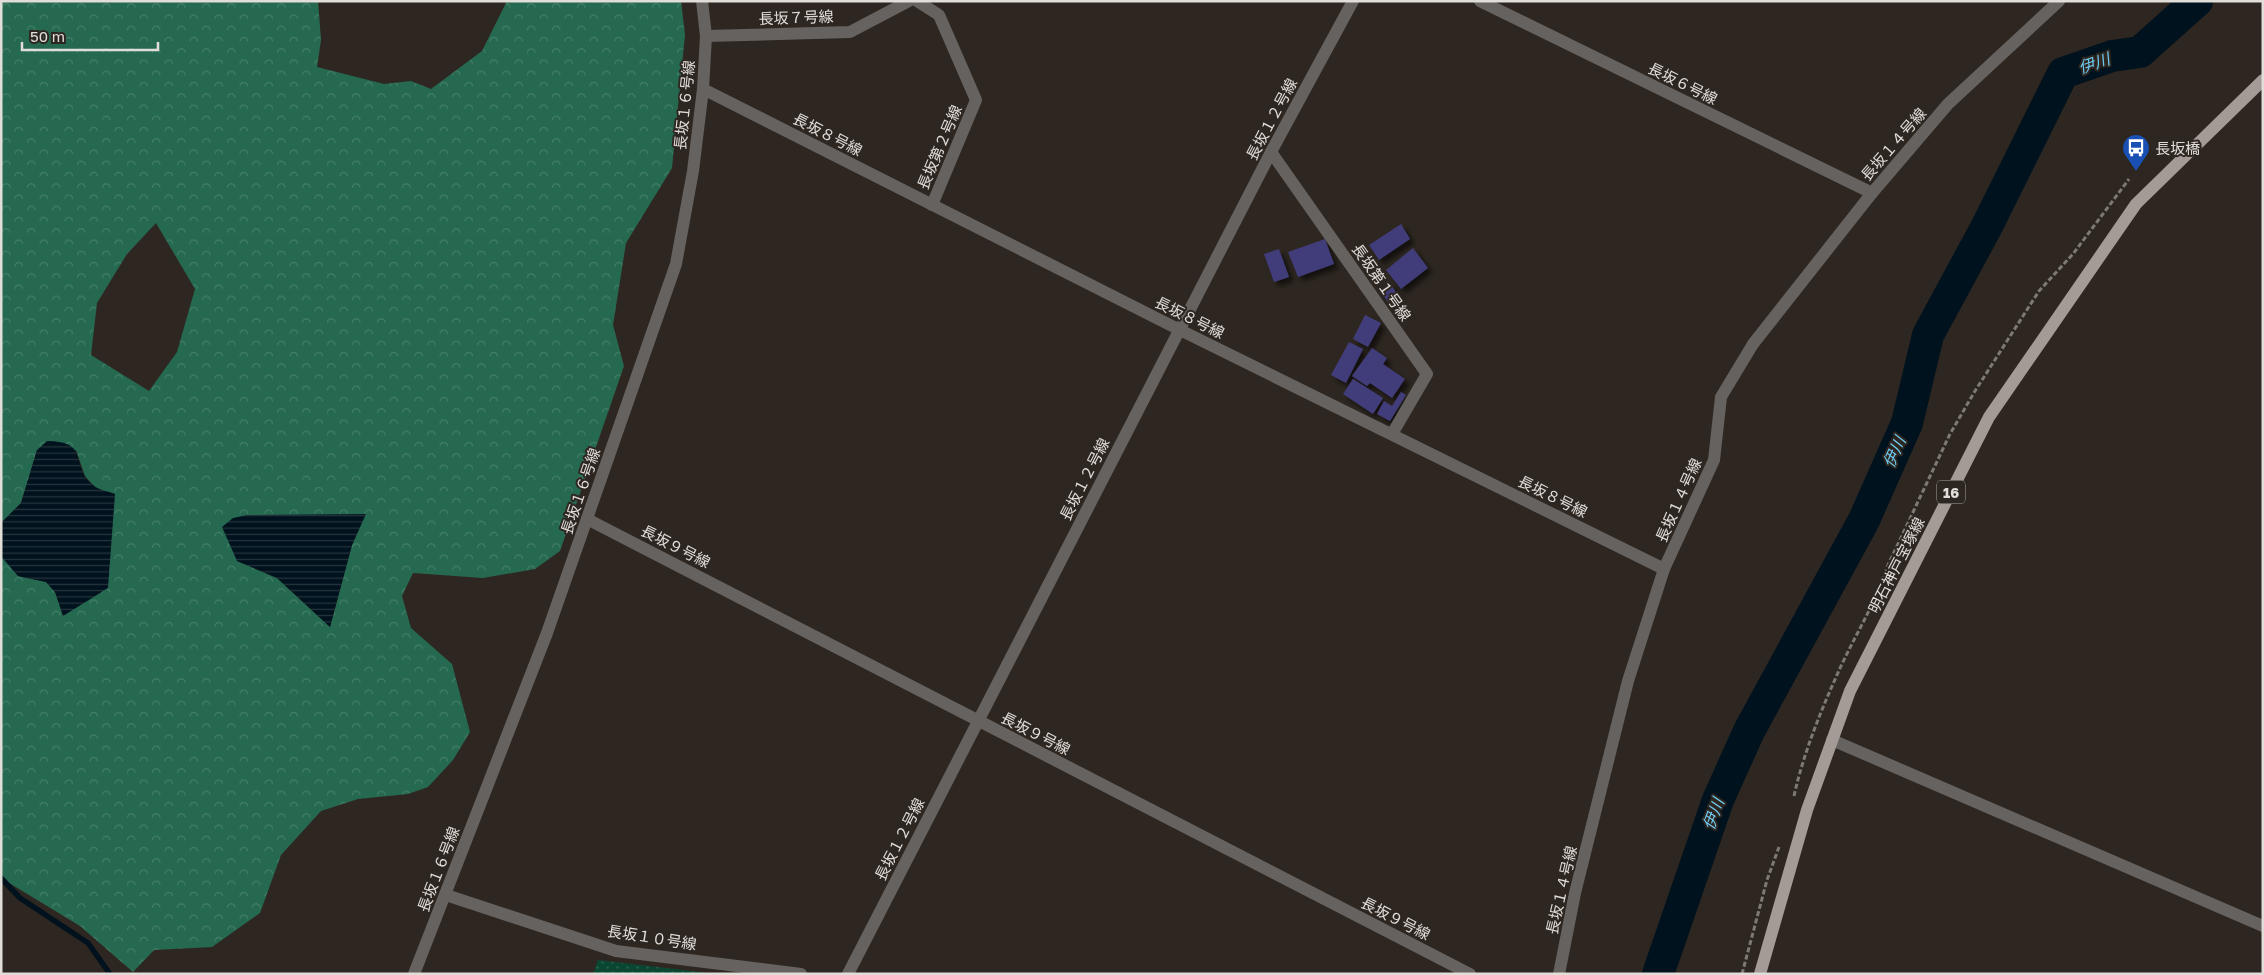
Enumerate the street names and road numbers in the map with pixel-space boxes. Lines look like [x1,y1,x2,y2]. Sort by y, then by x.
street label: 長坂７号線 [758,7,834,27]
street label: 長坂６号線 [1645,58,1721,108]
street label: 長坂１６号線 [670,59,698,151]
street label: 長坂１２号線 [1242,75,1300,163]
street label: 長坂第２号線 [913,102,965,192]
street label: 長坂１４号線 [1857,104,1929,184]
street label: 長坂８号線 [790,109,866,159]
street label: 長坂第１号線 [1349,240,1415,324]
street label: 長坂８号線 [1152,292,1228,342]
street label: 長坂１２号線 [1056,435,1112,523]
street label: 長坂１６号線 [557,446,603,536]
street label: 長坂１４号線 [1651,455,1705,545]
street label: 長坂８号線 [1515,471,1591,521]
road number: 16 [1937,481,1965,504]
street label: 明石神戸宝塚線 [1864,514,1928,616]
street label: 長坂９号線 [638,521,714,571]
street label: 長坂９号線 [998,708,1074,758]
street label: 長坂１２号線 [871,795,927,883]
street label: 長坂１６号線 [413,824,463,914]
street label: 長坂１４号線 [1542,844,1580,936]
street label: 長坂９号線 [1358,893,1434,943]
street label: 長坂１０号線 [606,921,698,953]

